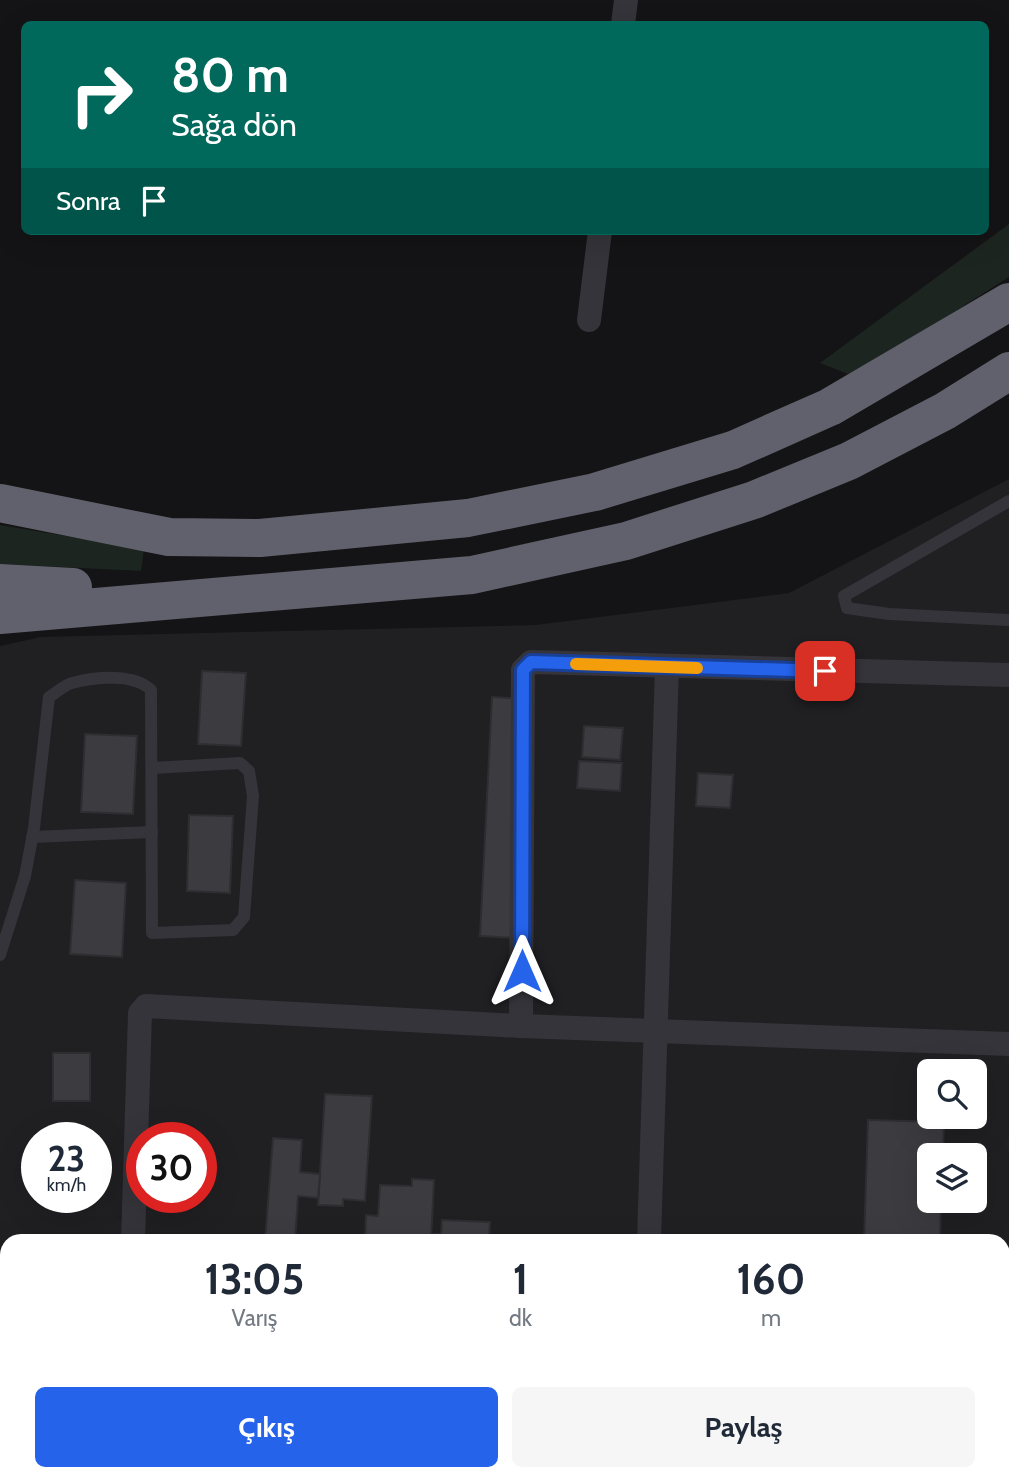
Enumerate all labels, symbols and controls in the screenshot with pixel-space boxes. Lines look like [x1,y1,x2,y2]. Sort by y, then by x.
text: 80 m [171,45,289,104]
icon: right [56,49,147,140]
text: Sağa dön [171,105,297,144]
icon: arrive [135,182,173,220]
text: Sonra [56,185,121,217]
pin [795,641,855,701]
icon: arrive [806,652,844,690]
position arrow [485,934,559,1008]
map controls [917,1059,987,1213]
button: search [917,1059,987,1129]
speed limit sign: 30 [126,1122,217,1213]
text: 23 [48,1137,85,1180]
button: layers [917,1143,987,1213]
text: km/h [47,1174,86,1196]
text: 13:05 [205,1253,304,1305]
text: 1 [513,1253,528,1305]
text: 160 [737,1253,805,1305]
text: Varış [232,1304,277,1332]
text: dk [509,1304,532,1332]
text: m [761,1304,781,1332]
button: Çıkış [35,1387,498,1467]
button: Paylaş [512,1387,975,1467]

